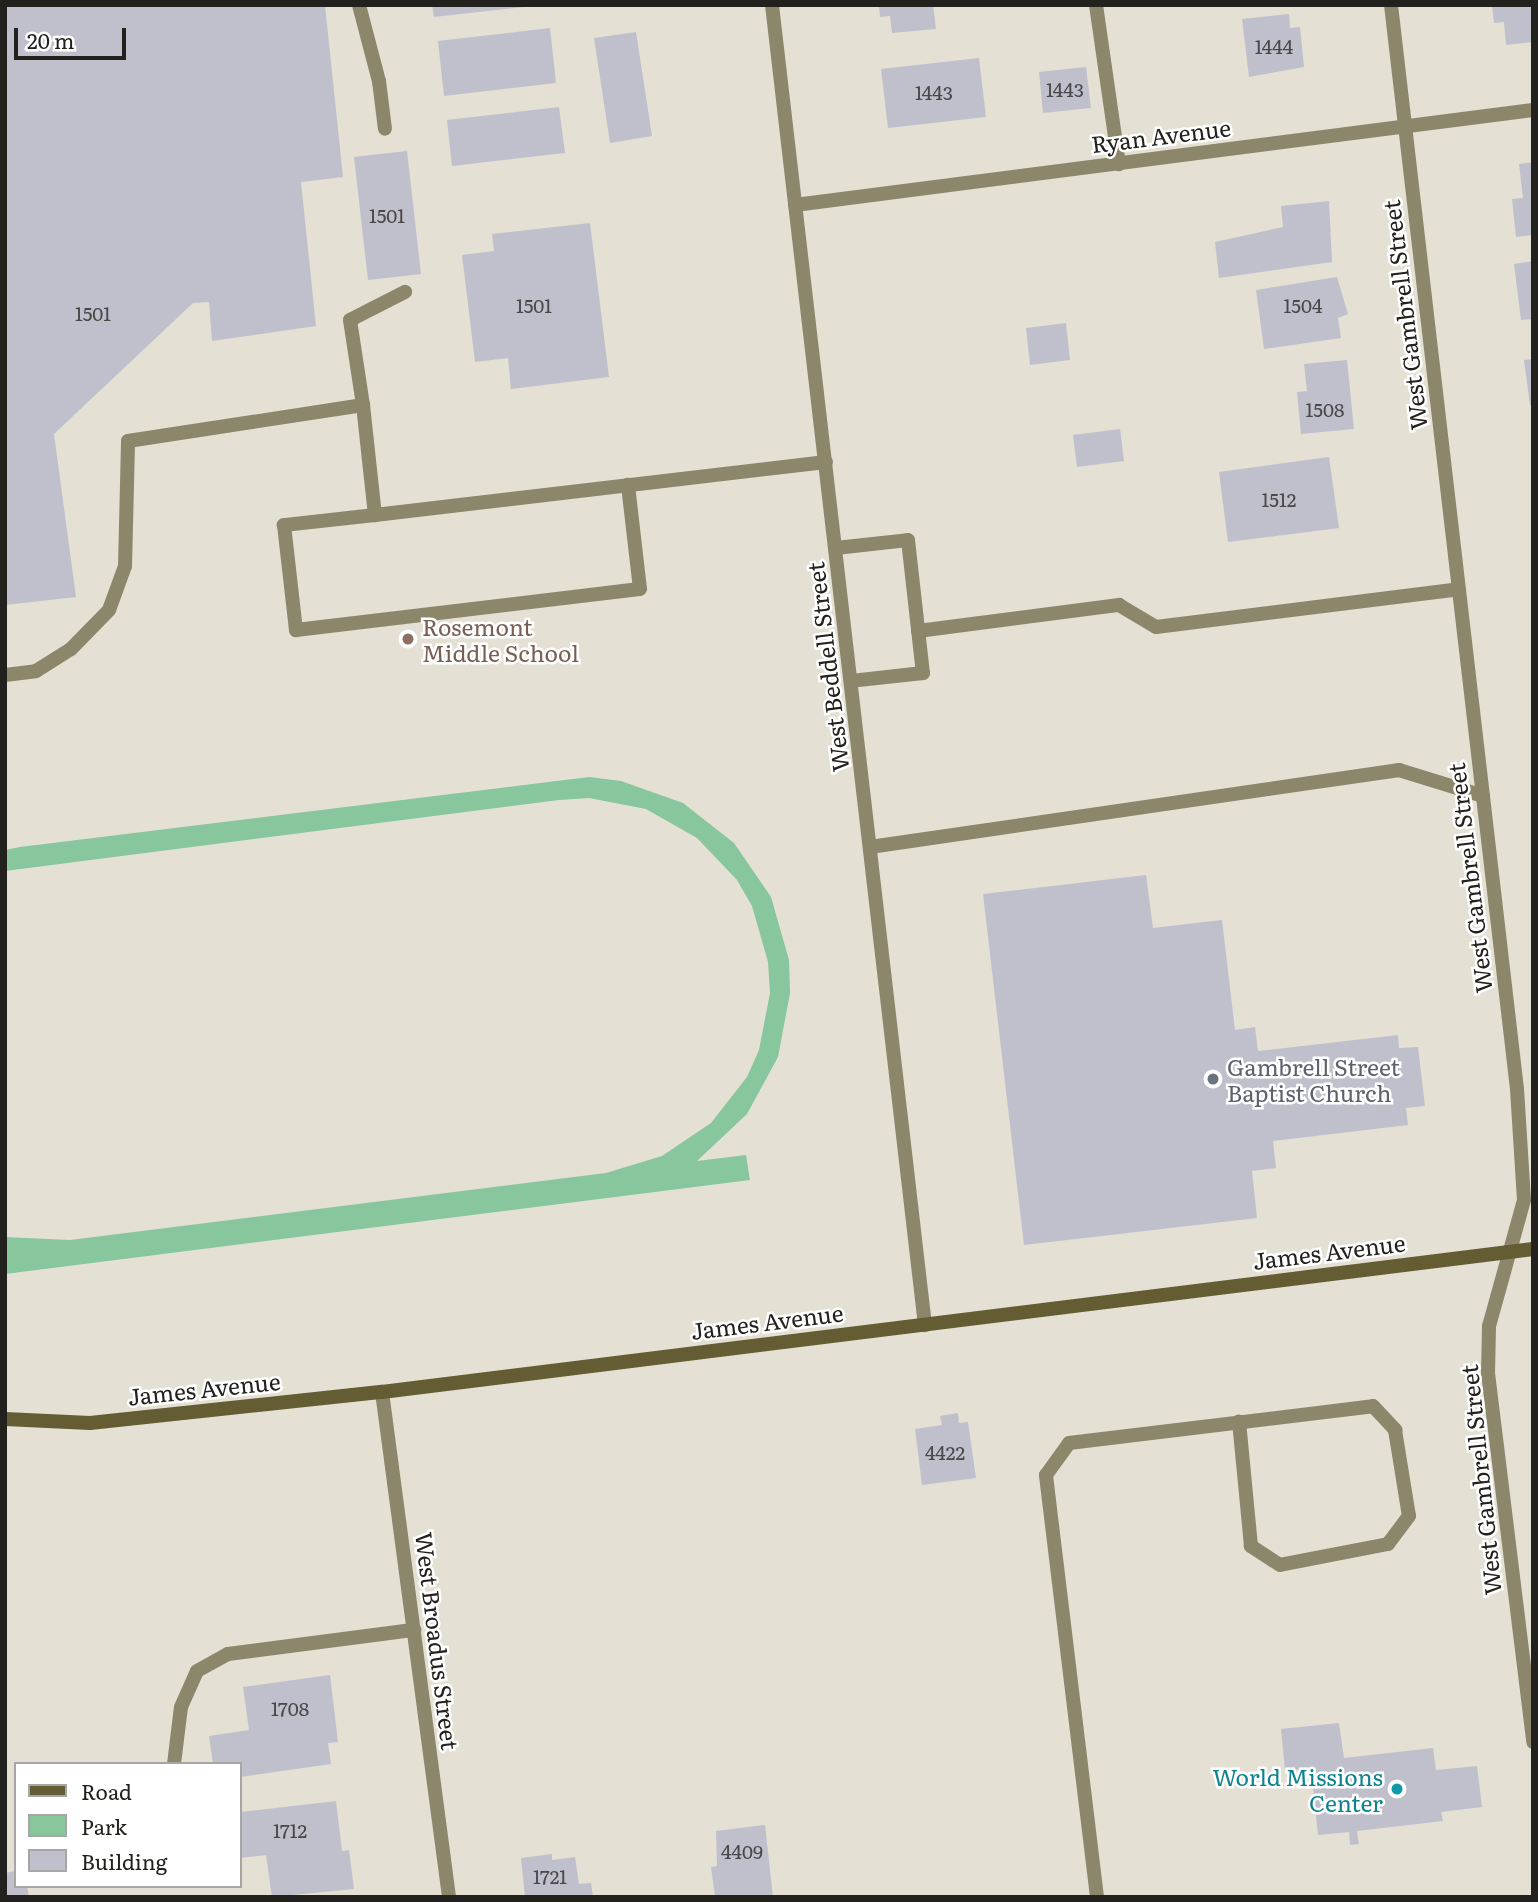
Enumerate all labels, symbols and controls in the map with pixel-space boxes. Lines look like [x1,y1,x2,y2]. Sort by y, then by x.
scale bar [18,14,130,58]
text: 20 m [27,24,74,55]
house number: 1444 [1255,36,1293,58]
house number: 1443 [1046,79,1084,101]
house number: 1443 [915,82,953,104]
street label: Ryan Avenue [1090,113,1232,157]
street label: West Gambrell Street [1376,198,1432,432]
house number: 1501 [369,205,405,227]
house number: 1501 [516,295,552,317]
house number: 1504 [1284,295,1322,317]
house number: 1501 [75,303,111,325]
house number: 1508 [1306,399,1344,421]
house number: 1512 [1262,489,1296,511]
street label: West Beddell Street [800,561,854,773]
place label: Rosemont Middle School [422,612,579,666]
marker: Rosemont Middle School [400,631,416,647]
street label: West Gambrell Street [1441,761,1497,995]
place label: Gambrell Street Baptist Church [1227,1052,1400,1106]
marker: Gambrell Street Baptist Church [1205,1071,1221,1087]
street label: James Avenue [1251,1228,1407,1274]
street label: James Avenue [689,1298,845,1344]
street label: West Gambrell Street [1454,1363,1506,1597]
street label: James Avenue [126,1366,282,1410]
house number: 4422 [925,1442,965,1464]
street label: West Broadus Street [411,1530,465,1752]
house number: 1708 [271,1698,309,1720]
legend [14,1762,242,1888]
place label: World Missions Center [1213,1762,1383,1816]
text: Road [81,1775,132,1806]
marker: World Missions Center [1389,1781,1405,1797]
text: Park [81,1810,127,1841]
house number: 1712 [273,1820,307,1842]
house number: 4409 [721,1841,763,1863]
text: Building [81,1845,167,1876]
house number: 1721 [533,1866,567,1888]

